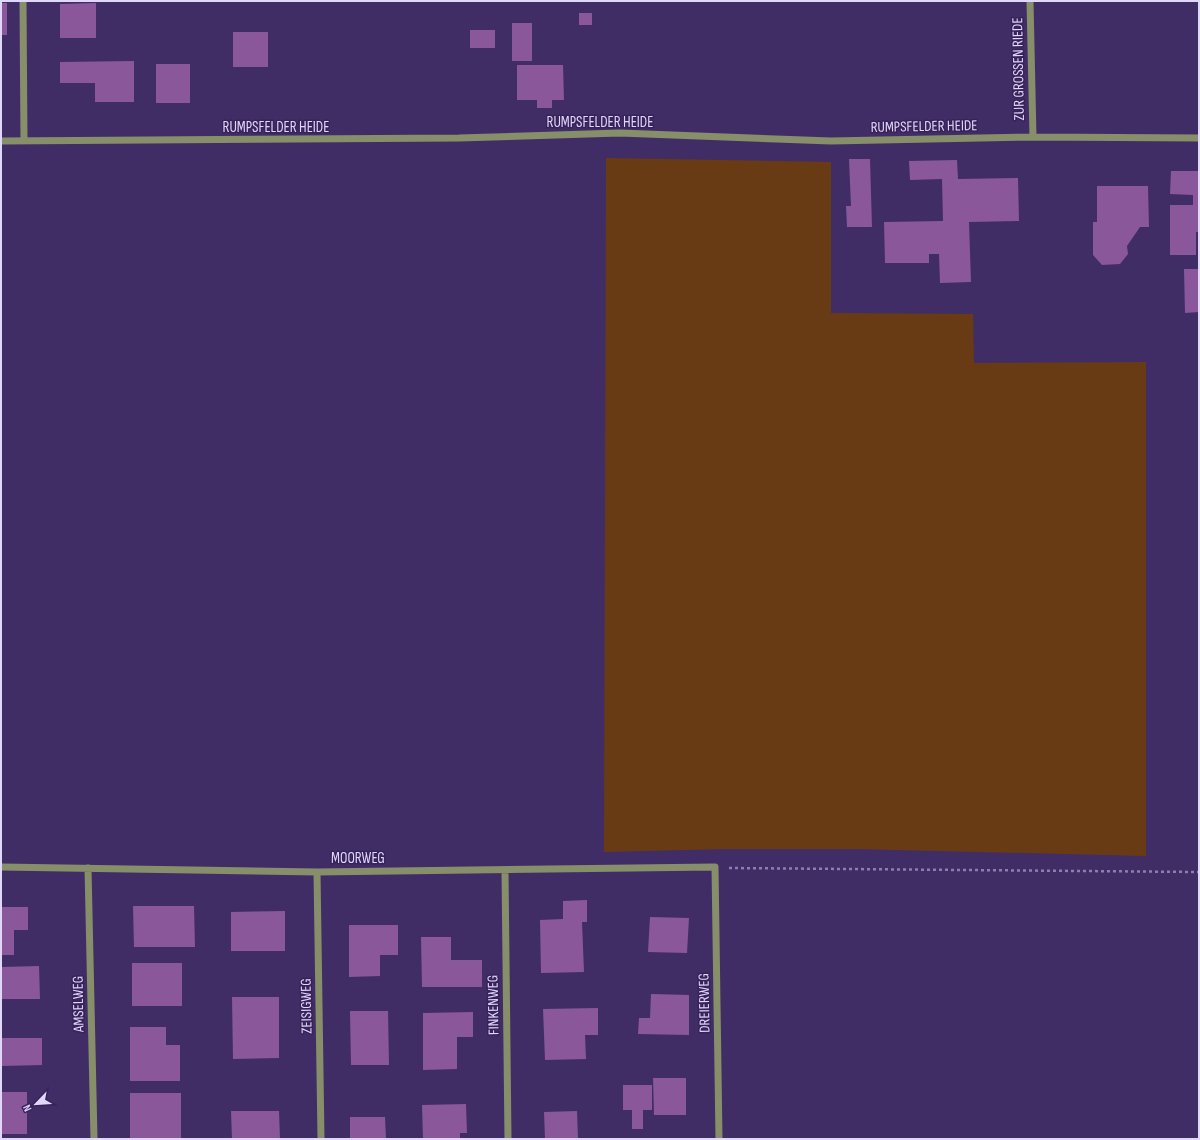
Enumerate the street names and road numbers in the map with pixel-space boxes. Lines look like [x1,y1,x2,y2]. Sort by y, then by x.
street label: ZUR GROSSEN RIEDE [1008,17,1029,121]
street label: RUMPSFELDER HEIDE [547,113,653,132]
street label: RUMPSFELDER HEIDE [870,116,978,137]
street label: RUMPSFELDER HEIDE [223,118,329,137]
street label: MOORWEG [331,849,385,868]
street label: DREIERWEG [694,973,715,1033]
street label: FINKENWEG [483,975,504,1035]
street label: AMSELWEG [69,976,89,1033]
street label: ZEISIGWEG [297,978,316,1034]

